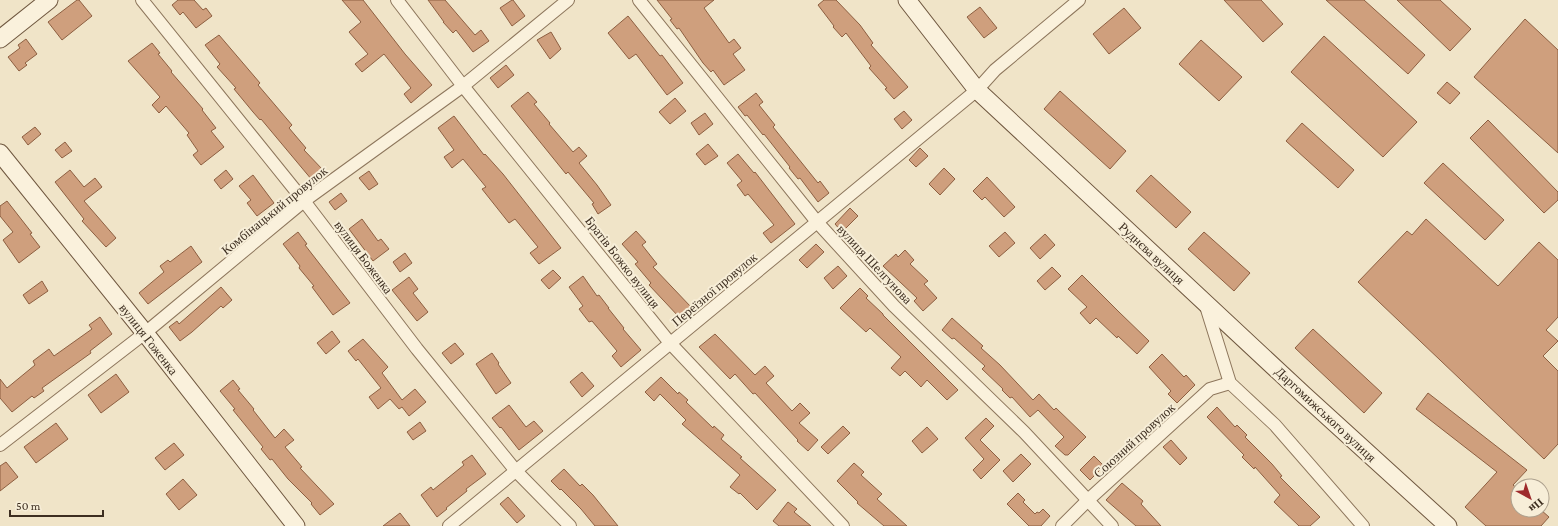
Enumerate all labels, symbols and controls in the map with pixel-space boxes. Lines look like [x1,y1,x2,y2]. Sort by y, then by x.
street label: Комбінацький провулок [218,163,331,258]
street label: Братів Божко вулиця [582,213,663,311]
street label: вулиця Боженка [331,218,396,297]
street label: Руднєва вулиця [1116,219,1188,288]
street label: вулиця Шелгунова [834,222,915,307]
street label: Переїзної провулок [669,249,760,329]
street label: вулиця Гоженка [116,301,181,378]
street label: Даргомижського вулиця [1272,364,1379,465]
street label: Союзний провулок [1091,399,1179,481]
north arrow [1510,478,1550,518]
scale bar [10,492,103,518]
text: Пн [1526,496,1546,515]
text: 50 m [16,499,41,513]

